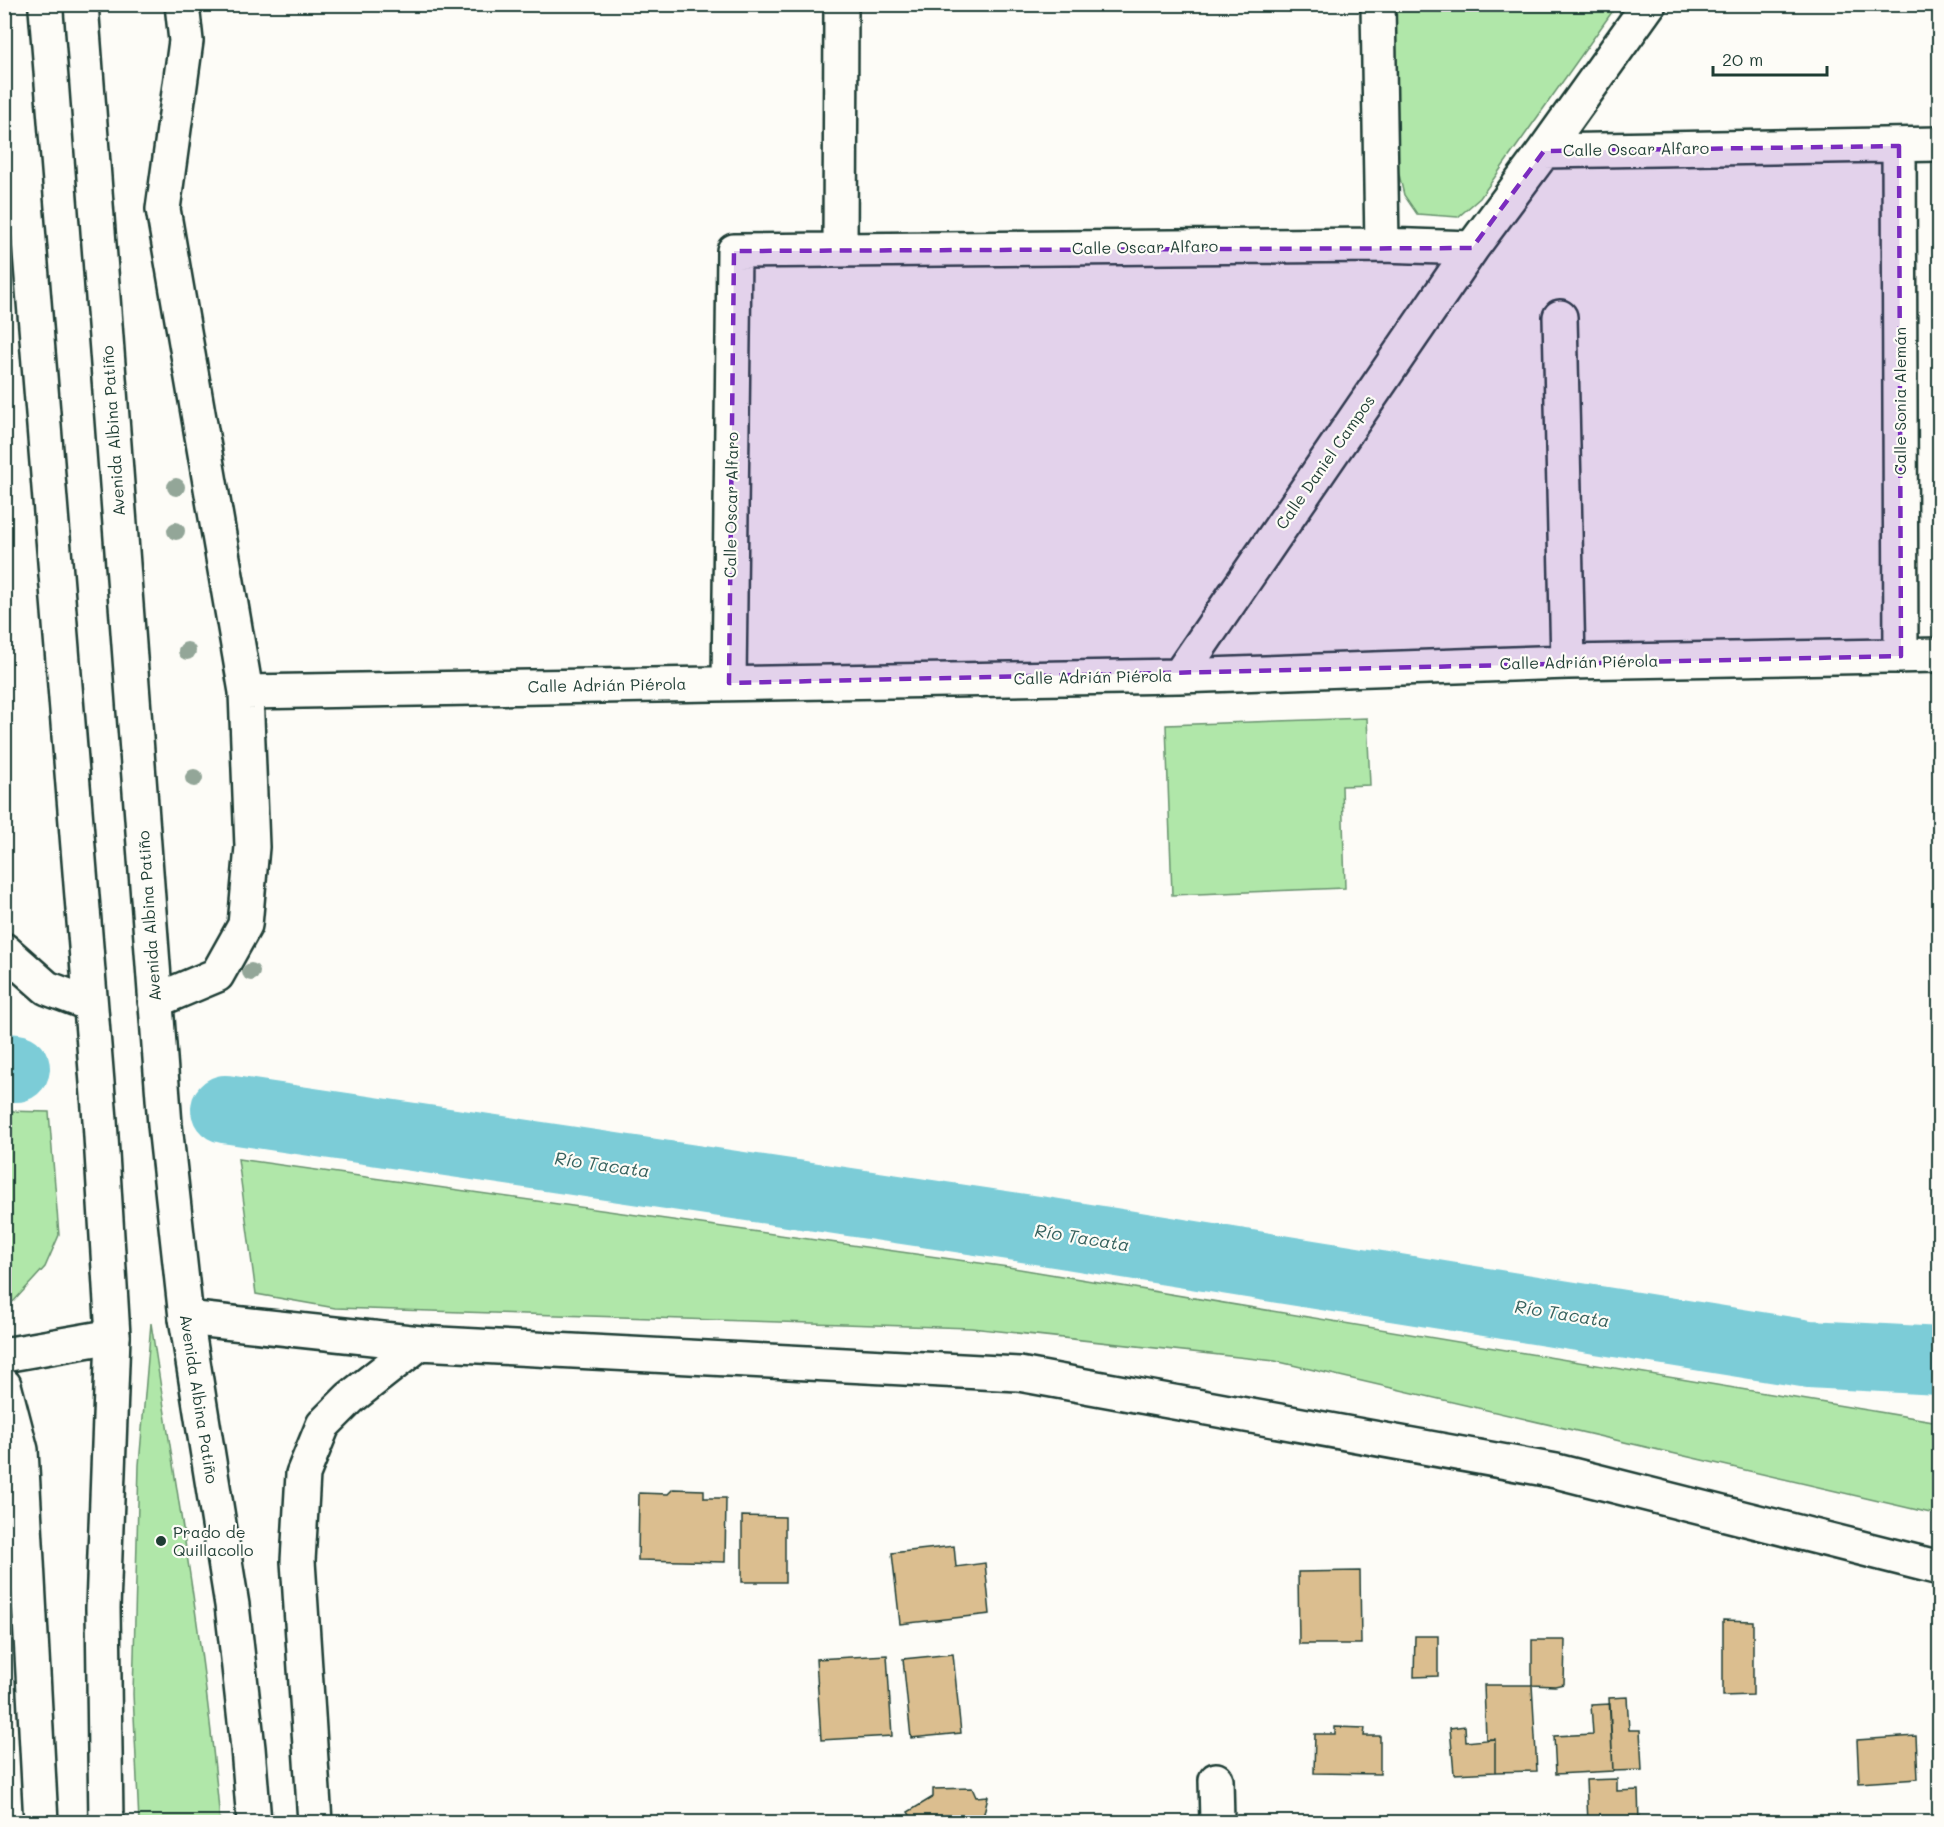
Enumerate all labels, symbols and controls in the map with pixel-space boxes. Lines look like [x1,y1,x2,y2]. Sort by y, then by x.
scale bar [1713,39,1827,77]
text: 20 m [1722,47,1763,71]
street label: Calle Oscar Alfaro [1563,137,1709,160]
street label: Calle Oscar Alfaro [1072,235,1218,258]
street label: Calle Sonia Alemán [1889,327,1910,475]
street label: Avenida Albina Patiño [96,345,129,517]
street label: Calle Daniel Campos [1270,390,1379,533]
street label: Calle Oscar Alfaro [719,432,742,578]
street label: Calle Adrián Piérola [1500,650,1659,673]
street label: Calle Adrián Piérola [1014,665,1173,688]
street label: Calle Adrián Piérola [528,673,687,696]
street label: Avenida Albina Patiño [132,830,165,1002]
water label: Río Tacata [553,1145,651,1183]
water label: Río Tacata [1033,1218,1131,1256]
water label: Río Tacata [1513,1294,1611,1332]
street label: Avenida Albina Patiño [176,1313,223,1485]
place label: Prado de Quillacollo [173,1521,254,1560]
marker: Prado de Quillacollo [154,1534,168,1548]

